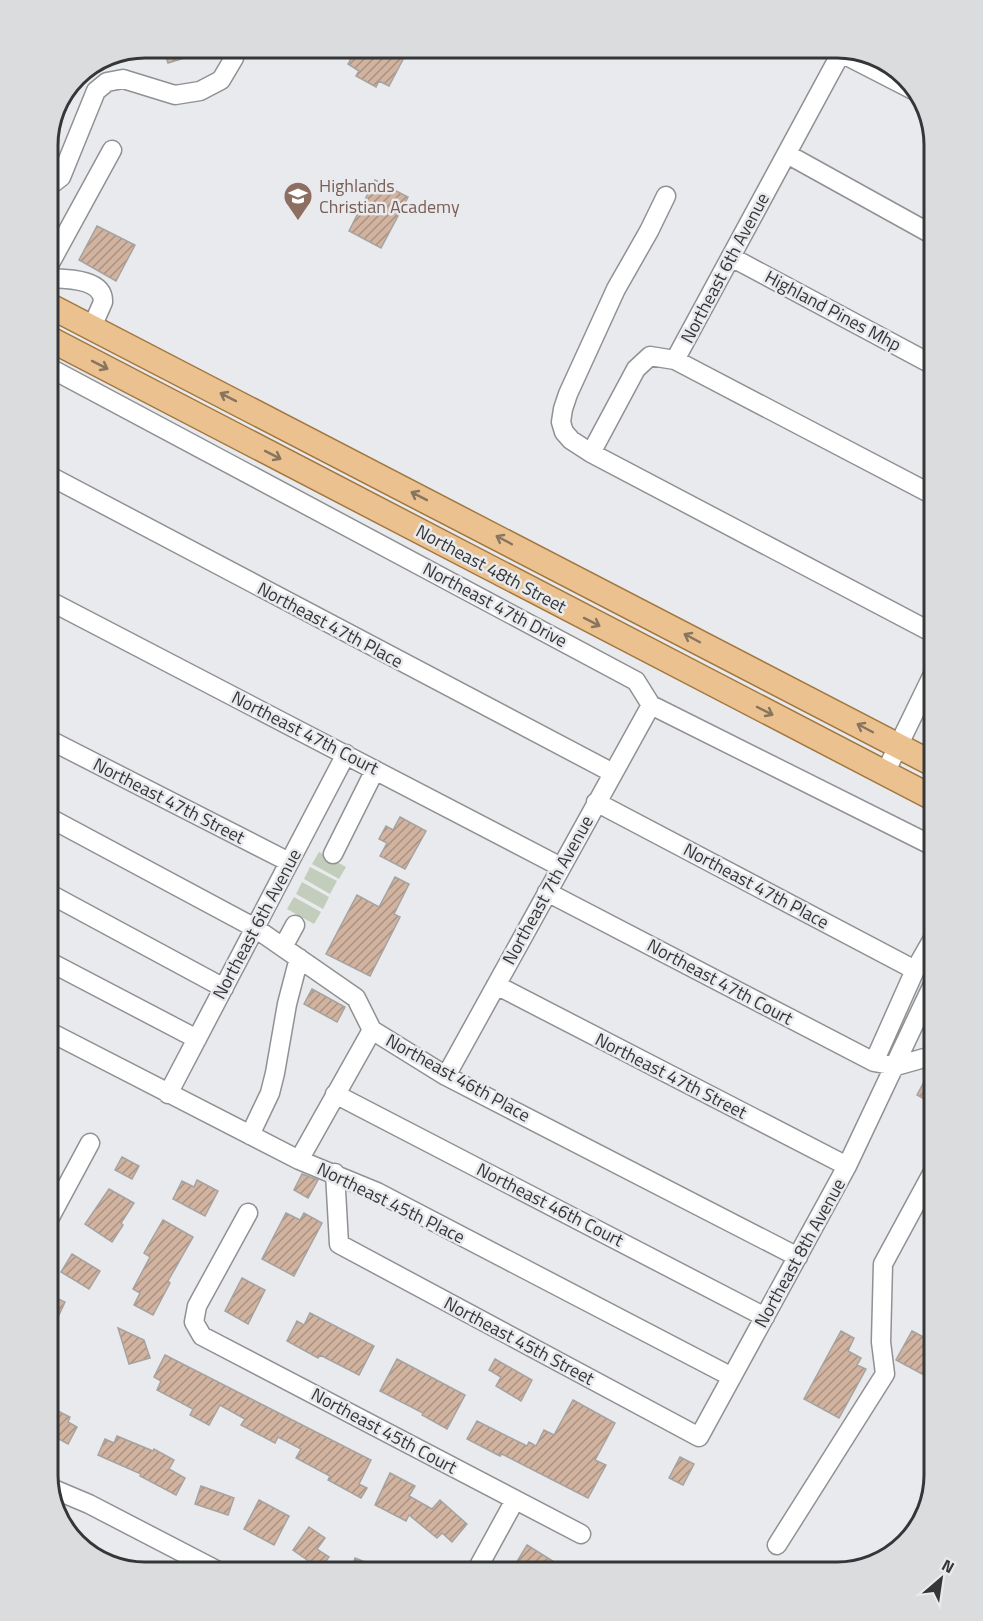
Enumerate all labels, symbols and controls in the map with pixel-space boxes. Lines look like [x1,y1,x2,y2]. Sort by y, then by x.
place label: Highlands Christian Academy [319,172,460,220]
school or university icon: Highlands Christian Academy [282,180,314,222]
street label: Northeast 6th Avenue [673,188,776,348]
street label: Highland Pines Mhp [760,263,906,358]
one-way arrow [91,359,108,371]
one-way arrow [219,391,237,402]
one-way arrow [264,449,281,461]
one-way arrow [411,490,429,501]
street label: Northeast 48th Street [411,517,572,620]
one-way arrow [496,534,513,546]
street label: Northeast 47th Drive [418,555,572,654]
street label: Northeast 47th Place [253,575,408,674]
one-way arrow [582,617,600,628]
one-way arrow [683,632,701,643]
street label: Northeast 47th Court [227,684,384,782]
one-way arrow [756,706,774,718]
one-way arrow [856,722,874,734]
street label: Northeast 47th Street [89,751,250,851]
street label: Northeast 7th Avenue [495,810,600,969]
street label: Northeast 47th Place [679,836,834,935]
street label: Northeast 6th Avenue [205,844,308,1004]
street label: Northeast 47th Court [642,932,799,1032]
street label: Northeast 47th Street [591,1026,752,1126]
street label: Northeast 46th Place [381,1027,535,1128]
street label: Northeast 45th Place [313,1155,470,1250]
street label: Northeast 46th Court [472,1156,629,1254]
street label: Northeast 8th Avenue [747,1173,852,1332]
street label: Northeast 45th Street [439,1289,600,1392]
street label: Northeast 45th Court [306,1381,463,1481]
north arrow [911,1549,971,1609]
text: N [938,1553,959,1579]

